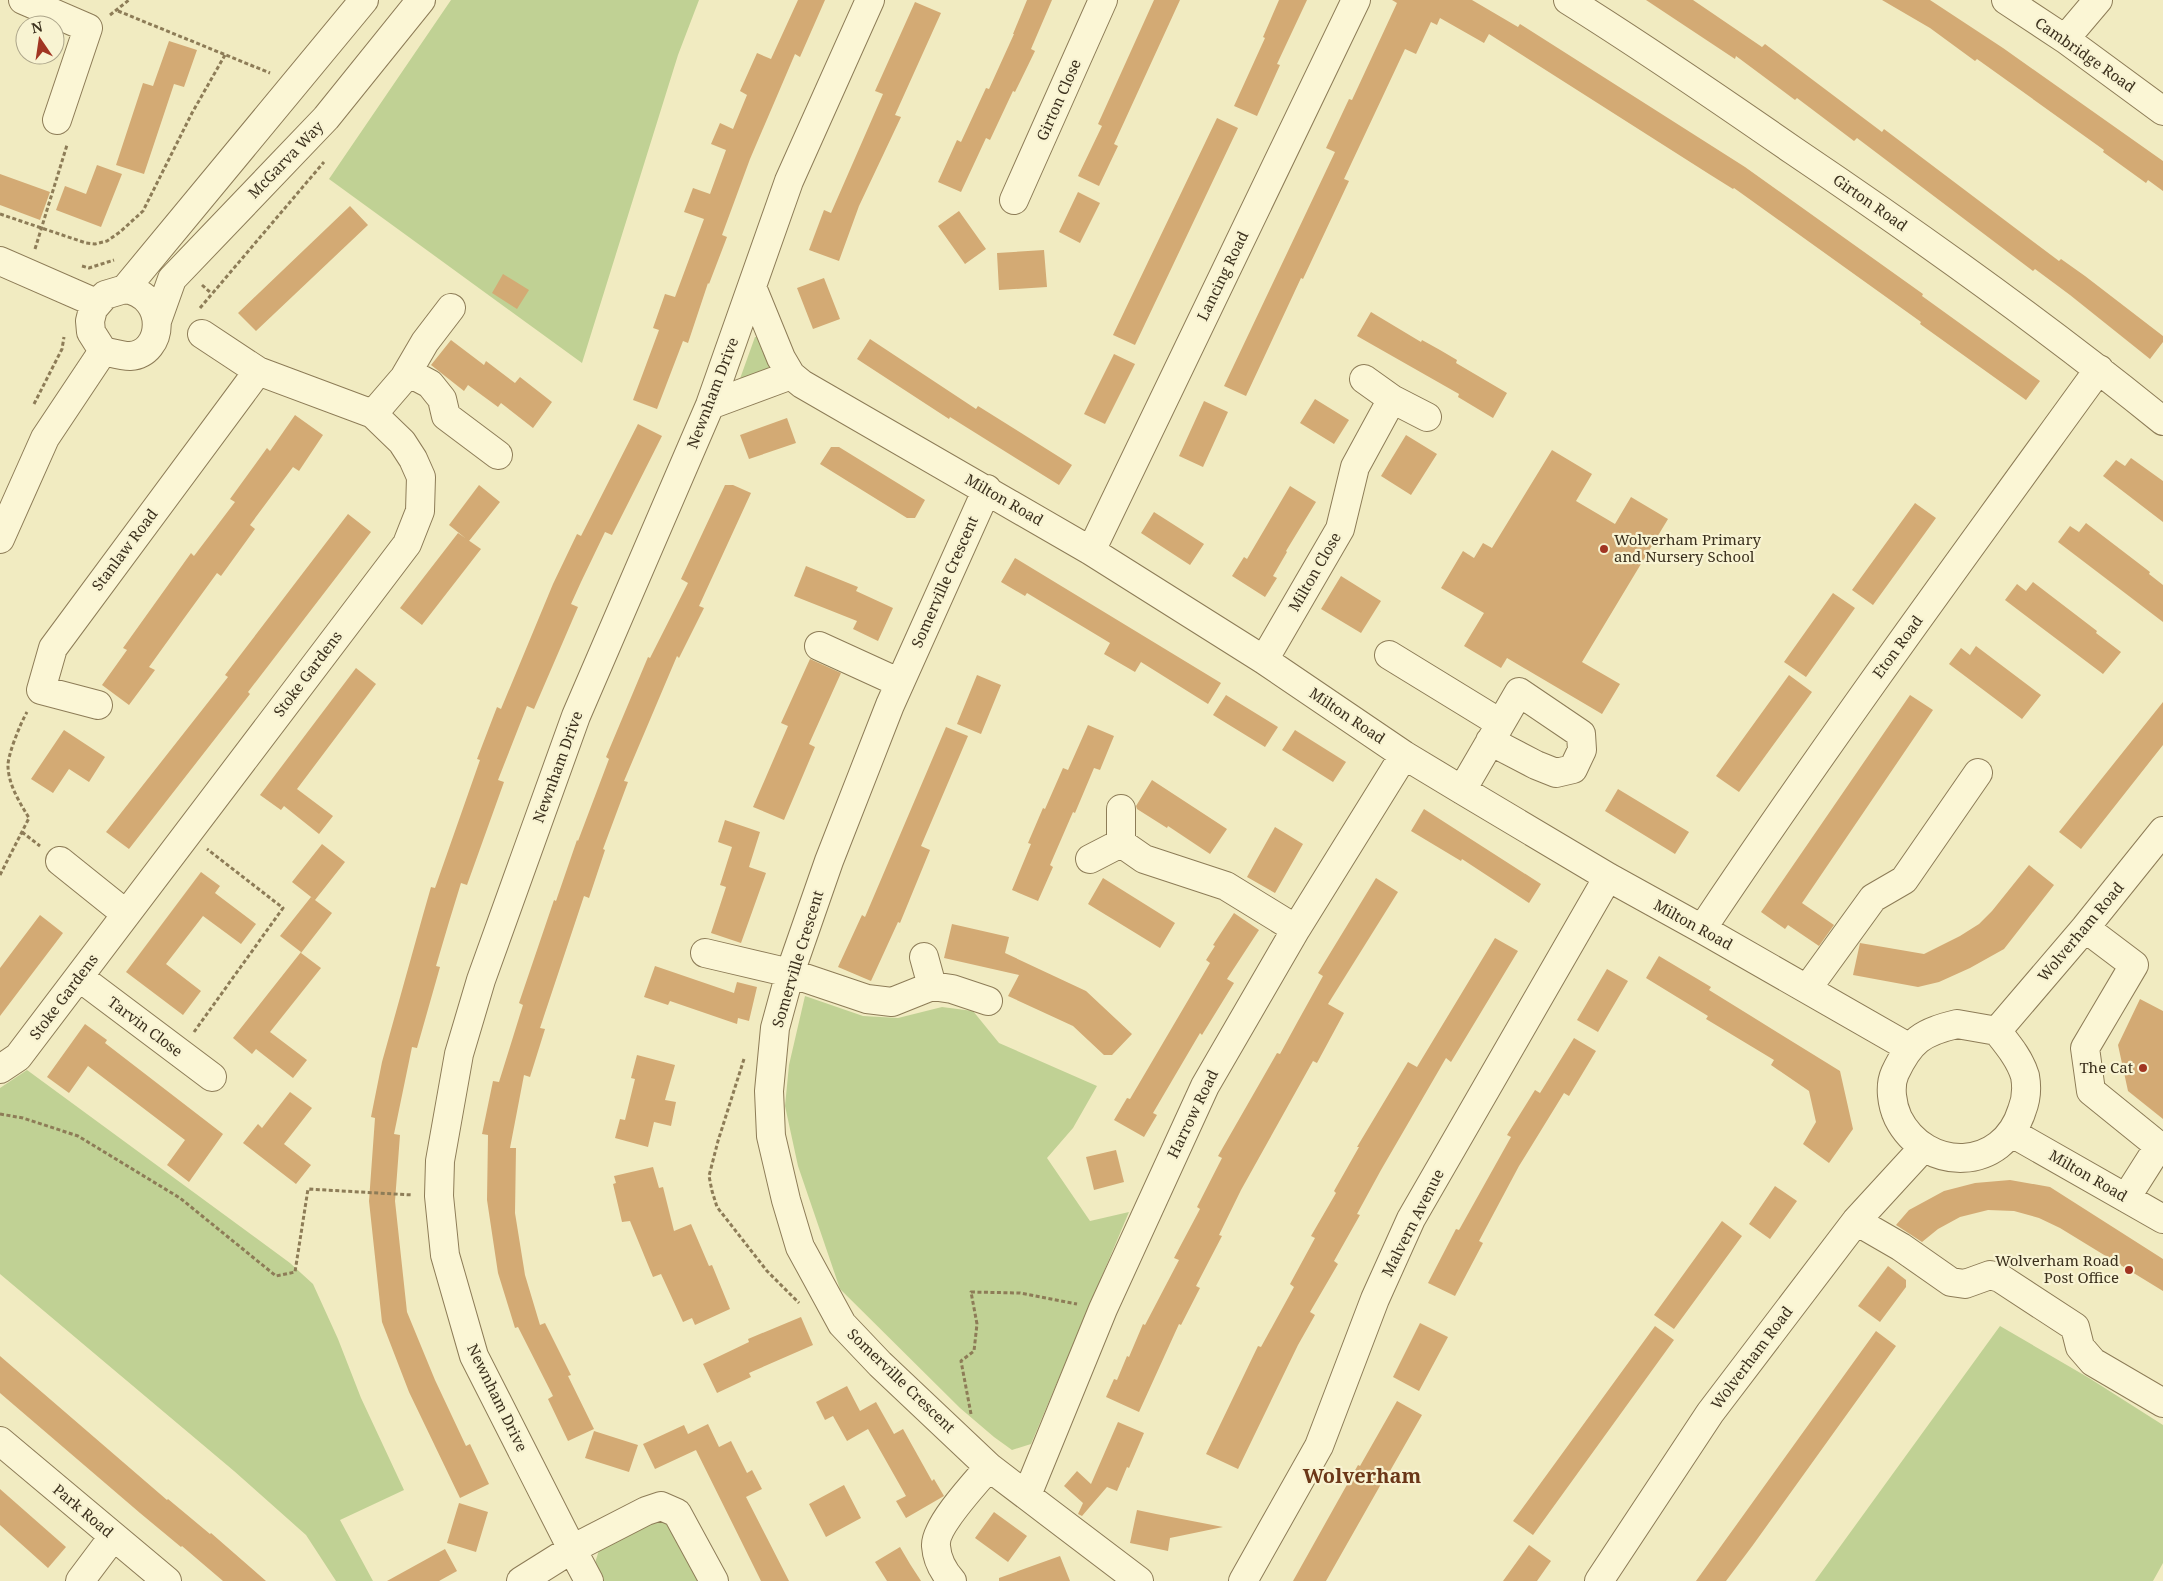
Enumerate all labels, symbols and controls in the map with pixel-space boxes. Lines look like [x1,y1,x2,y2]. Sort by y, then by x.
street label: Cambridge Road [2031,12,2140,96]
north arrow [15,15,65,65]
text: N [29,16,44,37]
street label: Girton Close [1031,56,1085,144]
street label: McGarva Way [243,116,328,202]
street label: Girton Road [1830,169,1912,235]
street label: Lancing Road [1192,227,1252,324]
street label: Newnham Drive [682,334,742,451]
street label: Milton Road [962,469,1047,530]
street label: Stanlaw Road [87,504,162,594]
street label: Somerville Crescent [906,513,982,651]
street label: Milton Close [1283,528,1345,615]
place label: Wolverham Primary and Nursery School [1614,529,1762,566]
marker: Wolverham Primary and Nursery School [1598,543,1610,555]
street label: Eton Road [1868,611,1927,682]
street label: Stoke Gardens [268,626,346,720]
street label: Milton Road [1306,683,1389,748]
street label: Newnham Drive [528,708,587,825]
street label: Wolverham Road [2033,877,2128,985]
street label: Somerville Crescent [767,888,827,1030]
street label: Milton Road [1651,894,1736,954]
street label: Stoke Gardens [24,949,102,1043]
street label: Tarvin Close [104,992,187,1061]
place label: The Cat [2079,1057,2133,1077]
marker: The Cat [2137,1062,2149,1074]
street label: Harrow Road [1162,1066,1222,1161]
street label: Milton Road [2046,1145,2131,1206]
street label: Malvern Avenue [1376,1165,1448,1280]
place label: Wolverham Road Post Office [1995,1250,2119,1287]
marker: Wolverham Road Post Office [2123,1264,2135,1276]
street label: Wolverham Road [1706,1302,1797,1413]
street label: Somerville Crescent [844,1324,960,1437]
street label: Newnham Drive [463,1340,533,1455]
district label: Wolverham [1303,1462,1422,1489]
street label: Park Road [49,1479,118,1541]

